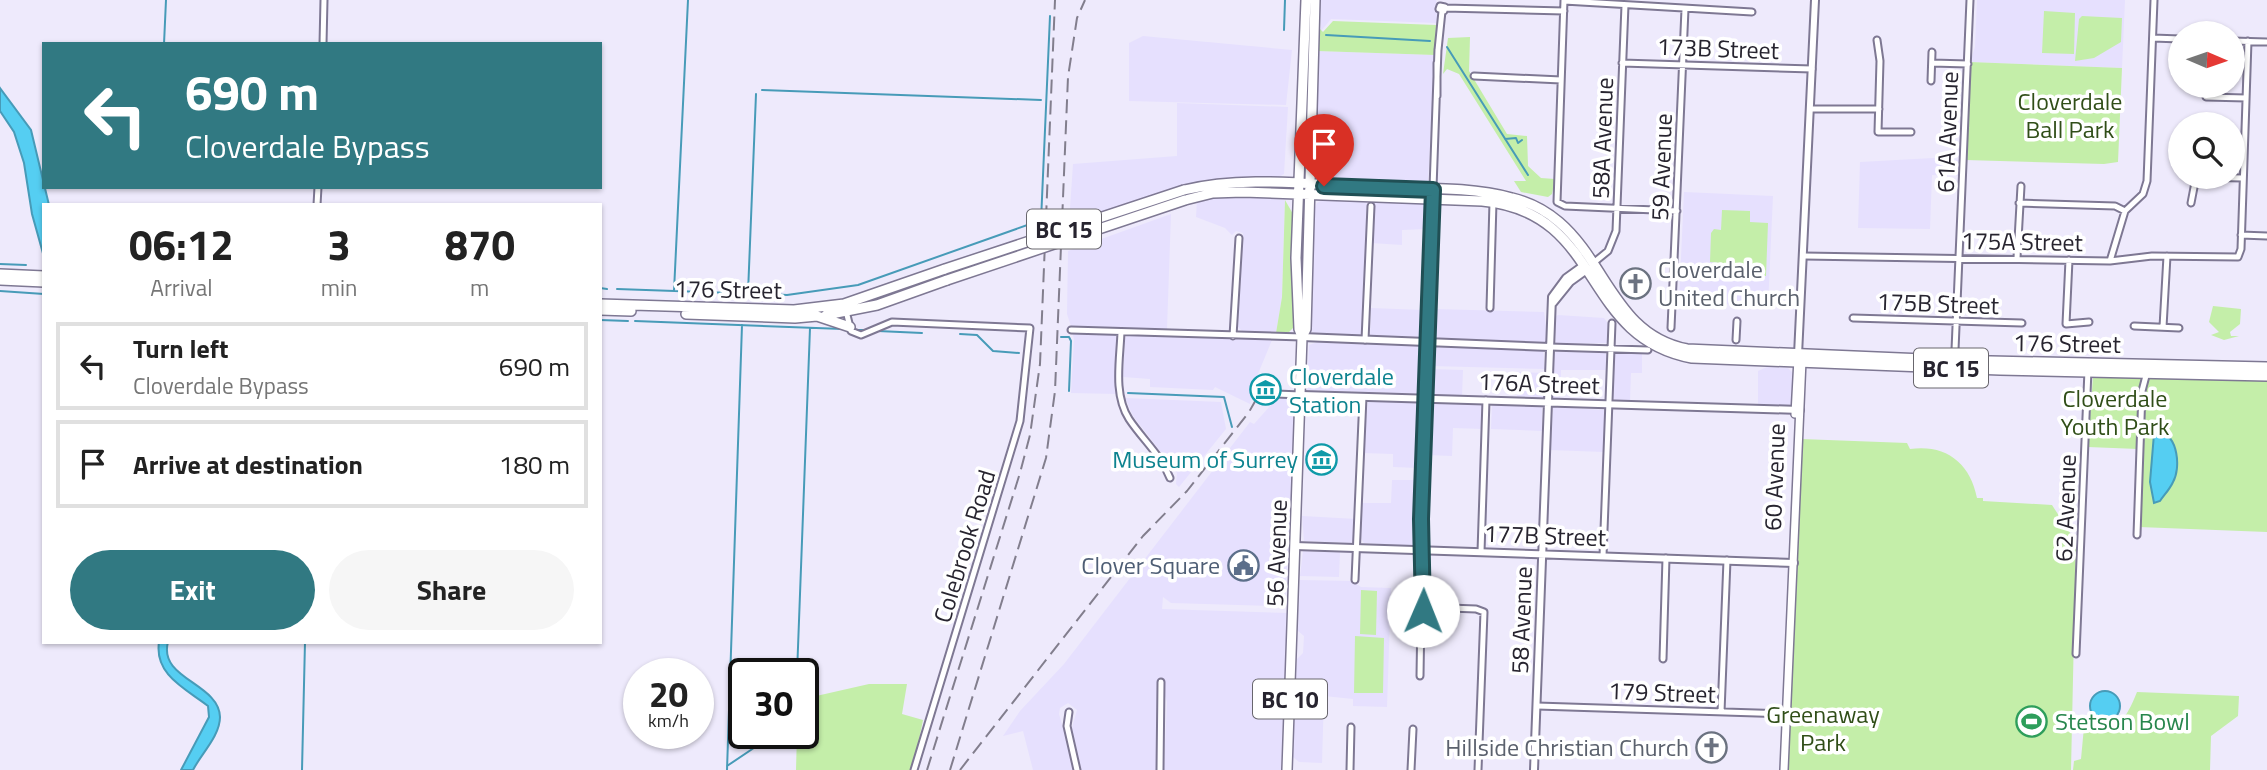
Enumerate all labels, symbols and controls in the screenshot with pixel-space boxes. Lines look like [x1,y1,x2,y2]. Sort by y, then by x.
north arrow [2168,21,2245,98]
map controls [2168,21,2245,189]
street label: 173B Street [1656,28,1780,68]
text: 690 m [185,54,319,129]
icon: left [70,70,161,161]
street label: 61A Avenue [1927,71,1967,193]
street label: 58A Avenue [1582,77,1622,199]
park label: Cloverdale Ball Park [2018,83,2122,147]
button: search [2168,112,2245,189]
street label: 59 Avenue [1641,113,1681,221]
pin [1294,114,1354,186]
text: Cloverdale Bypass [185,122,430,170]
icon: arrive [1305,125,1343,163]
road number: BC 15 [1027,210,1101,248]
text: 06:12 [129,212,234,276]
text: 3 [327,212,351,276]
text: 870 [444,212,515,276]
street label: 175A Street [1961,222,2084,260]
place label: Cloverdale United Church [1658,251,1800,315]
church icon: Cloverdale United Church [1618,266,1652,300]
text: Arrival [150,270,213,305]
text: min [321,270,357,305]
text: m [470,270,489,305]
street label: 176 Street [674,270,783,308]
street label: 175B Street [1876,283,2000,323]
street label: 176 Street [2013,324,2122,362]
text: Turn left [133,329,228,368]
icon: left [74,347,112,385]
text: 690 m [499,347,570,386]
road number: BC 15 [1914,348,1988,388]
place label: Cloverdale Station [1289,358,1394,422]
street label: 176A Street [1478,363,1601,403]
text: Cloverdale Bypass [133,368,309,403]
museum icon: Cloverdale Station [1249,373,1283,407]
park label: Cloverdale Youth Park [2060,380,2170,444]
street label: 60 Avenue [1754,423,1794,531]
place label: Museum of Surrey [1112,441,1298,477]
museum icon: Museum of Surrey [1304,442,1338,476]
icon: arrive [74,445,112,483]
text: Arrive at destination [133,445,363,484]
text: 180 m [499,445,570,484]
street label: 62 Avenue [2045,454,2085,562]
street label: Colebrook Road [924,465,1004,627]
street label: 56 Avenue [1256,499,1296,607]
street label: 177B Street [1483,515,1607,555]
place label: Clover Square [1081,547,1220,583]
public building icon: Clover Square [1226,548,1260,582]
button: Exit [70,550,315,630]
button: Share [329,550,574,630]
street label: 58 Avenue [1501,566,1541,674]
position arrow [1386,574,1460,648]
speed limit sign: 30 [728,658,819,749]
text: 20 [649,667,688,721]
street label: 179 Street [1608,672,1717,712]
road number: BC 10 [1253,680,1327,719]
park label: Greenaway Park [1766,696,1880,760]
place label: Stetson Bowl [2055,703,2190,739]
sports icon: Stetson Bowl [2015,704,2049,738]
text: km/h [648,707,689,734]
place label: Hillside Christian Church [1445,729,1689,765]
church icon: Hillside Christian Church [1695,730,1729,764]

